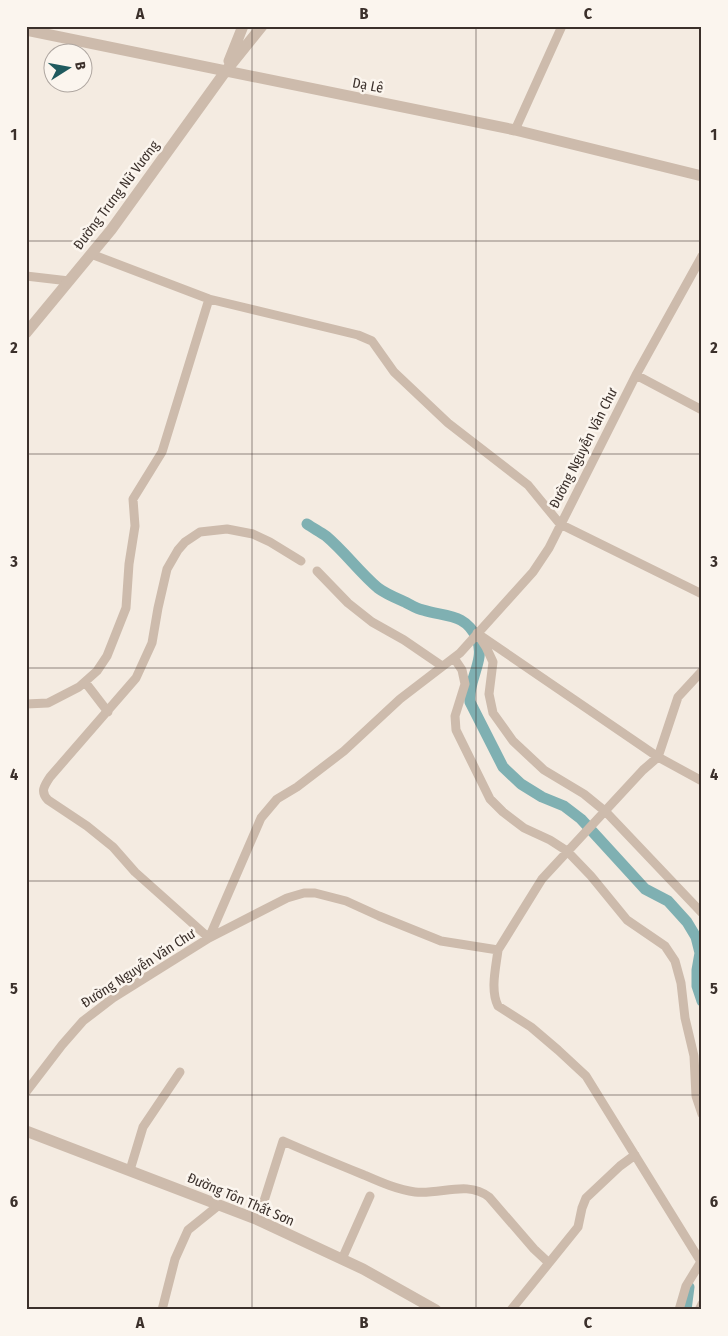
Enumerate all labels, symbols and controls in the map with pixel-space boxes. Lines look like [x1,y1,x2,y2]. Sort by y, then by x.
text: A [135,4,145,23]
text: B [360,4,369,23]
text: C [584,4,593,23]
north arrow [42,42,92,92]
text: B [71,60,89,71]
street label: Dạ Lê [351,74,385,97]
text: 1 [11,125,17,144]
text: 1 [711,125,717,144]
street label: Đường Trưng Nữ Vương [70,137,163,253]
text: 2 [9,338,18,357]
text: 2 [709,338,718,357]
street label: Đường Nguyễn Văn Chư [546,385,621,511]
text: 3 [9,552,18,571]
text: 3 [709,552,718,571]
text: 4 [10,765,18,784]
text: 4 [710,765,718,784]
street label: Đường Nguyễn Văn Chư [78,925,199,1012]
text: 5 [10,979,18,998]
text: 5 [710,979,718,998]
street label: Đường Tôn Thất Sơn [185,1168,297,1230]
text: 6 [10,1192,18,1211]
text: 6 [710,1192,718,1211]
text: A [135,1313,145,1332]
text: B [360,1313,369,1332]
text: C [584,1313,593,1332]

